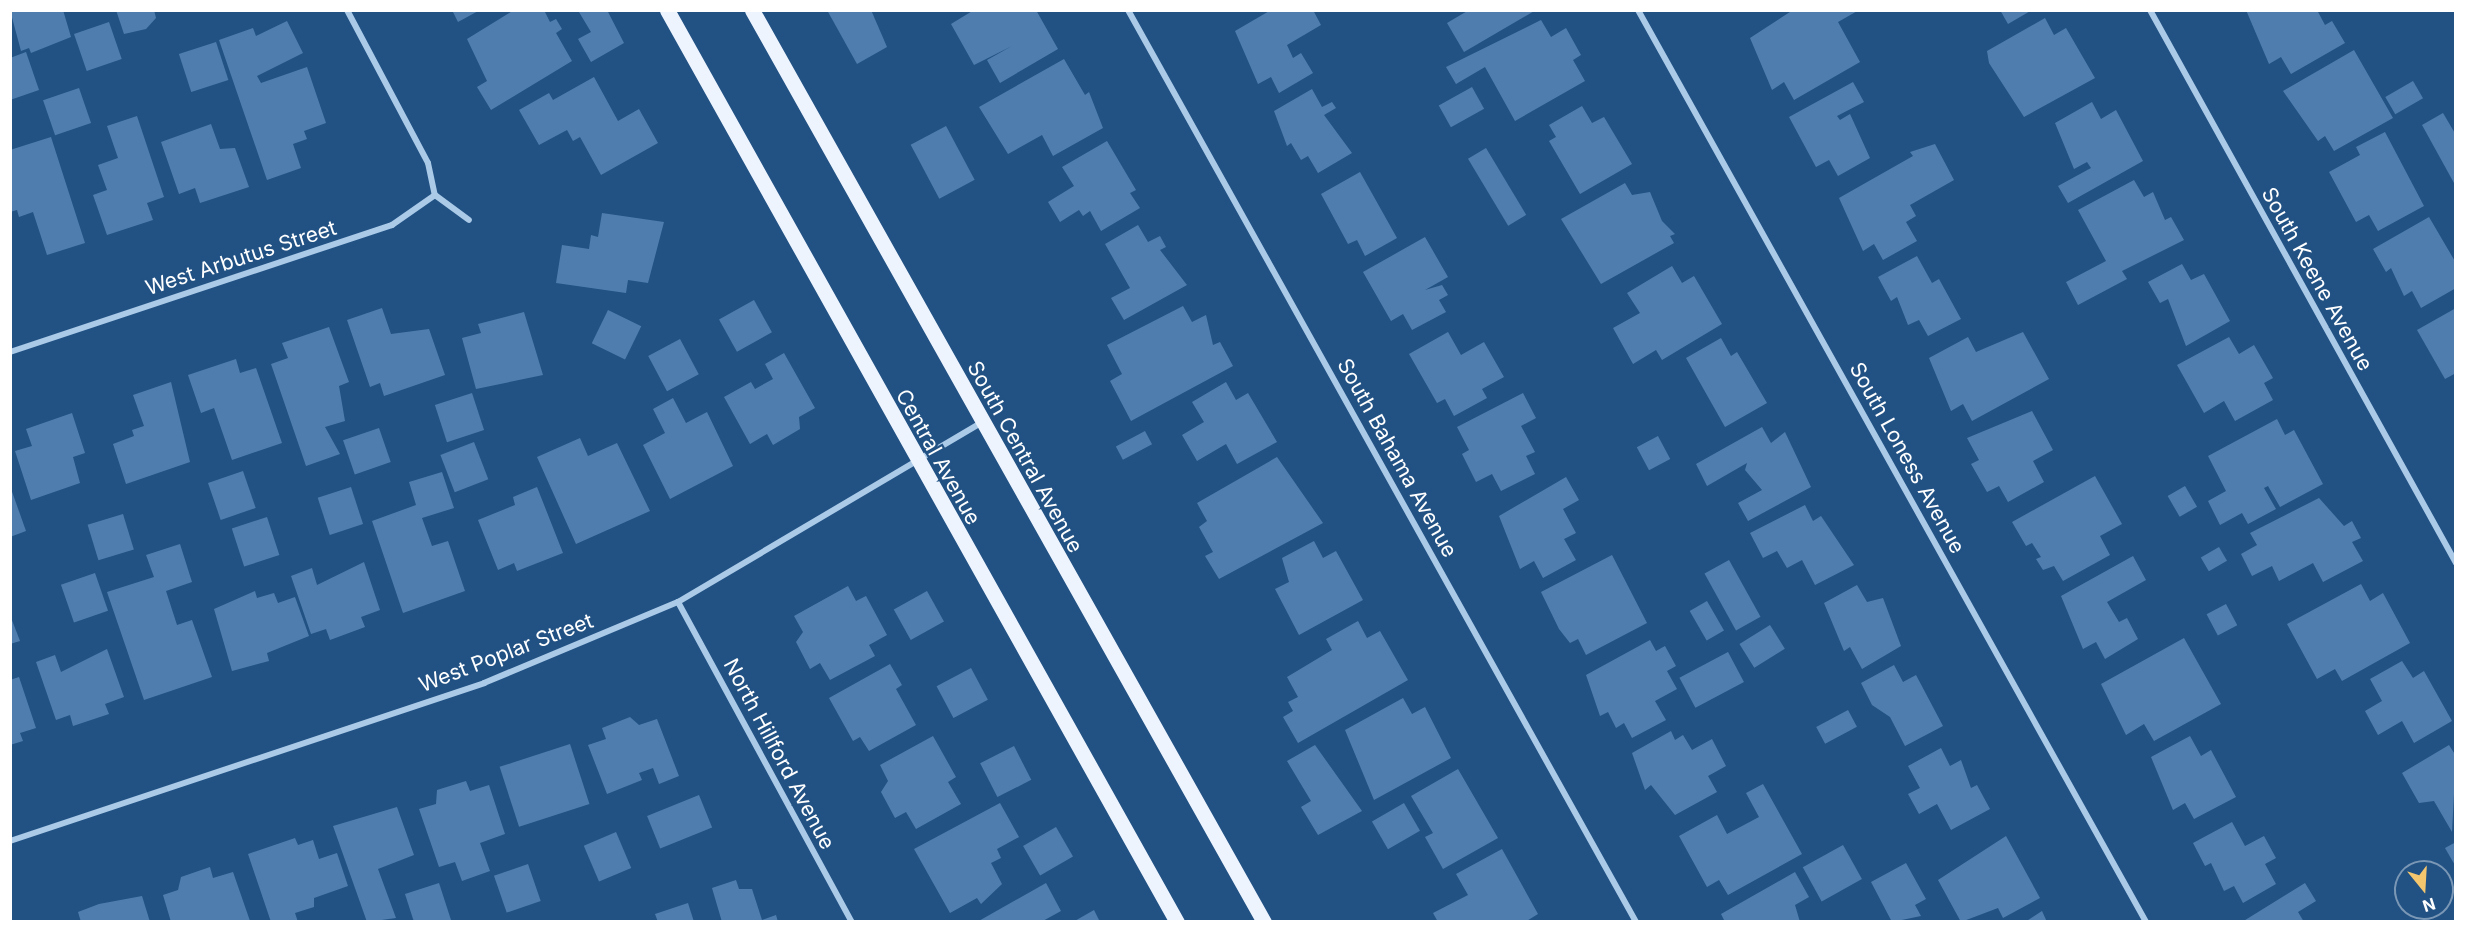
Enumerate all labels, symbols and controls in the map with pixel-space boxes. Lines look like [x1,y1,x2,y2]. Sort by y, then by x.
street label: South Keene Avenue [2256,183,2378,375]
street label: West Arbutus Street [142,215,340,301]
street label: South Bahama Avenue [1332,354,1462,562]
street label: South Central Avenue [962,357,1088,557]
street label: South Loness Avenue [1844,358,1970,558]
street label: Central Avenue [890,385,986,529]
street label: West Poplar Street [415,608,597,698]
street label: North Hillford Avenue [718,654,840,854]
north arrow [2394,860,2454,920]
text: N [2420,894,2438,917]

